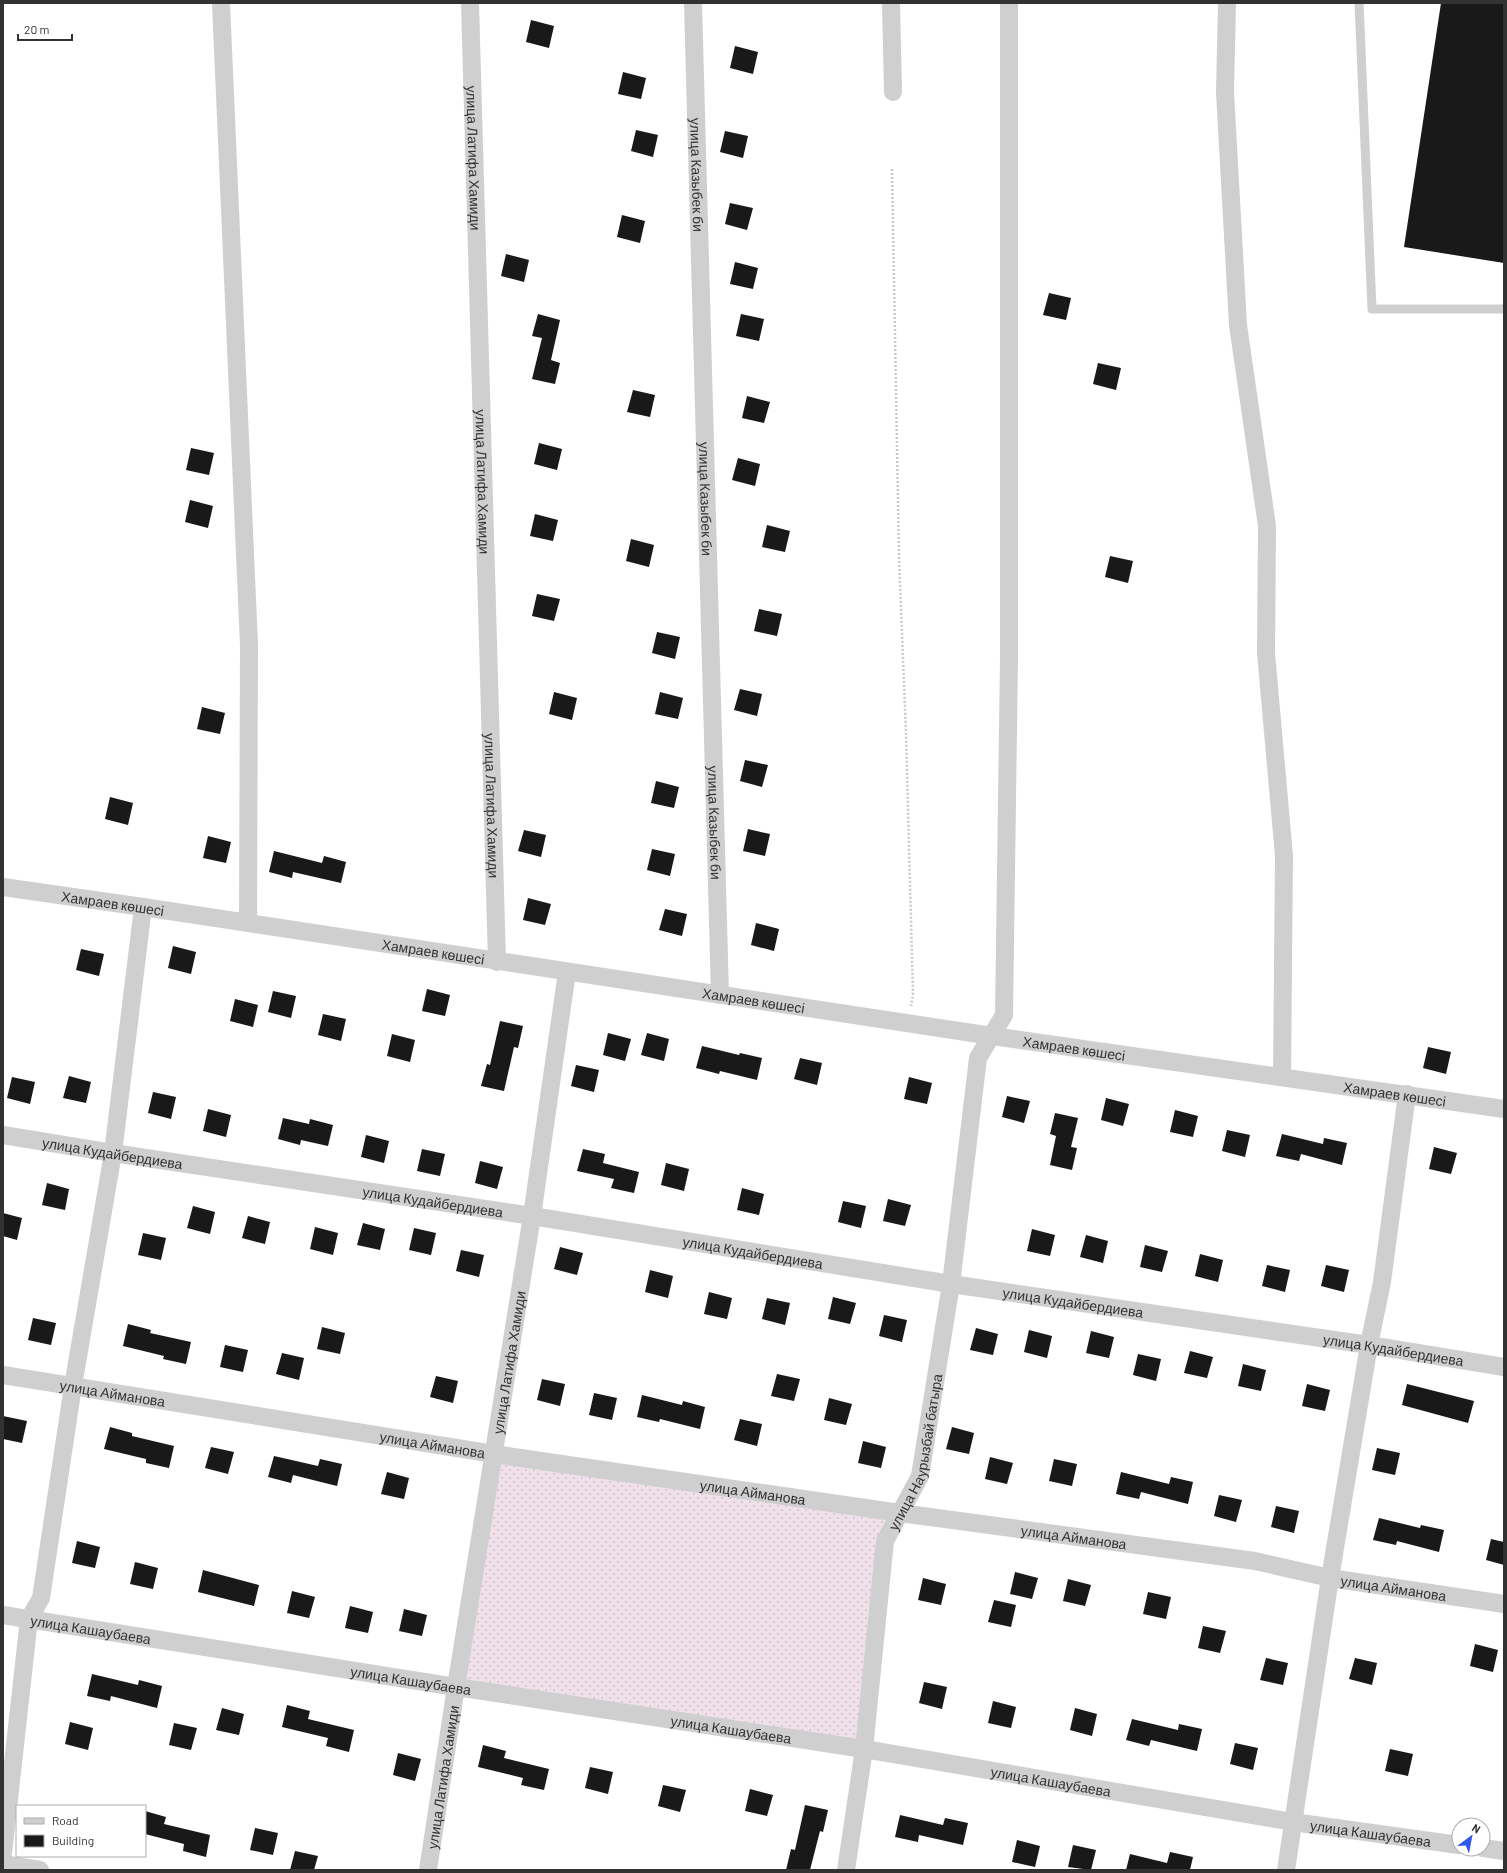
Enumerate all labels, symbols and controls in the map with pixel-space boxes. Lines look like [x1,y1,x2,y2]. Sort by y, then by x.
scale bar [18,16,72,42]
text: 20 m [24,22,50,36]
street label: улица Латифа Хамиди [464,85,485,231]
street label: улица Казыбек би [688,118,708,232]
street label: улица Латифа Хамиди [473,409,494,555]
street label: улица Казыбек би [696,442,717,556]
street label: улица Латифа Хамиди [482,733,503,878]
street label: улица Казыбек би [705,765,725,880]
street label: Хамраев көшесі [60,887,165,919]
street label: Хамраев көшесі [381,935,486,967]
street label: Хамраев көшесі [701,984,806,1016]
street label: Хамраев көшесі [1022,1032,1126,1063]
street label: Хамраев көшесі [1342,1078,1447,1109]
street label: улица Кудайбердиева [41,1133,184,1172]
street label: улица Кудайбердиева [362,1182,505,1220]
street label: улица Кудайбердиева [682,1232,825,1272]
street label: улица Кудайбердиева [1002,1283,1145,1320]
street label: улица Латифа Хамиди [488,1289,528,1435]
street label: улица Кудайбердиева [1322,1330,1465,1369]
street label: улица Наурызбай батыра [884,1372,945,1533]
street label: улица Айманова [59,1376,167,1410]
street label: улица Айманова [379,1427,487,1461]
street label: улица Айманова [699,1476,807,1508]
street label: улица Айманова [1020,1521,1128,1552]
street label: улица Айманова [1340,1571,1448,1604]
street label: улица Кашаубаева [29,1611,153,1647]
street label: улица Кашаубаева [349,1662,472,1698]
street label: улица Латифа Хамиди [423,1704,462,1850]
street label: улица Кашаубаева [670,1711,793,1746]
street label: улица Кашаубаева [990,1762,1113,1799]
legend [16,1805,146,1857]
text: Road [52,1813,79,1827]
street label: улица Кашаубаева [1309,1816,1432,1850]
north arrow [1451,1817,1491,1857]
text: N [1470,1821,1483,1836]
text: Building [52,1833,94,1847]

